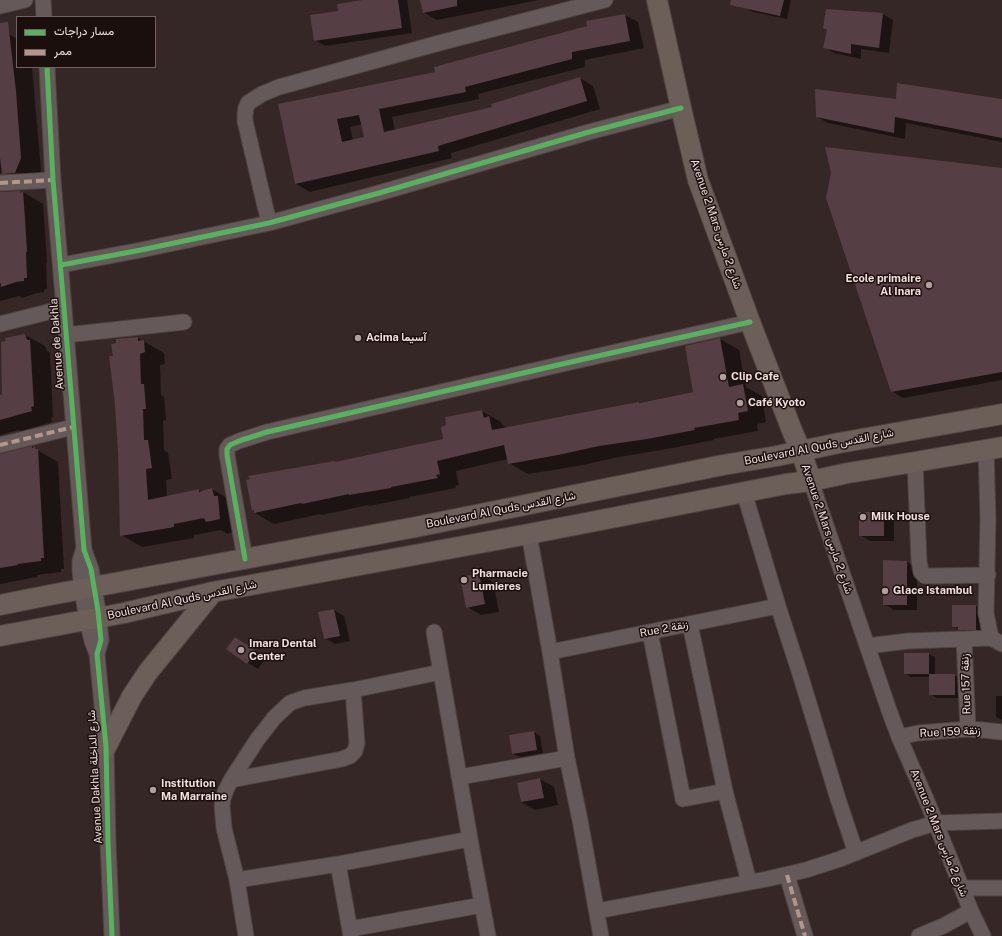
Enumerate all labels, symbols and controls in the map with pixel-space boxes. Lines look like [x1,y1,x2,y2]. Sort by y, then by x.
legend [16,16,156,68]
text: مسار دراجات [54,24,114,38]
text: ممر [54,44,72,58]
street label: Avenue 2 Mars شارع 2 مارس [688,157,744,291]
place label: Ecole primaire Al Inara [846,272,921,298]
marker: Ecole primaire Al Inara [924,280,934,290]
street label: Avenue de Dakhla [47,298,67,390]
place label: Acima آسيما [366,331,426,345]
marker: Acima آسيما [353,333,363,343]
place label: Clip Cafe [731,370,779,384]
marker: Clip Cafe [718,372,728,382]
place label: Café Kyoto [748,396,805,410]
marker: Café Kyoto [735,398,745,408]
street label: Boulevard Al Quds شارع القدس [743,426,895,468]
street label: Avenue 2 Mars شارع 2 مارس [799,462,855,596]
street label: Boulevard Al Quds شارع القدس [425,489,577,531]
place label: Milk House [871,510,930,524]
marker: Milk House [858,512,868,522]
place label: Pharmacie Lumieres [472,567,528,593]
marker: Pharmacie Lumieres [459,575,469,585]
street label: Boulevard Al Quds شارع القدس [106,578,258,622]
place label: Glace Istambul [893,584,973,598]
marker: Glace Istambul [880,586,890,596]
street label: Rue 2 زنقة [639,618,689,640]
place label: Imara Dental Center [249,637,317,663]
marker: Imara Dental Center [236,645,246,655]
street label: Rue 157 زنقة [958,653,974,715]
street label: Avenue Dakhla شارع الداخلة [85,710,105,844]
street label: Rue 159 زنقة [919,724,981,740]
street label: Avenue 2 Mars شارع 2 مارس [907,767,971,899]
place label: Institution Ma Marraine [161,777,227,803]
marker: Institution Ma Marraine [148,785,158,795]

